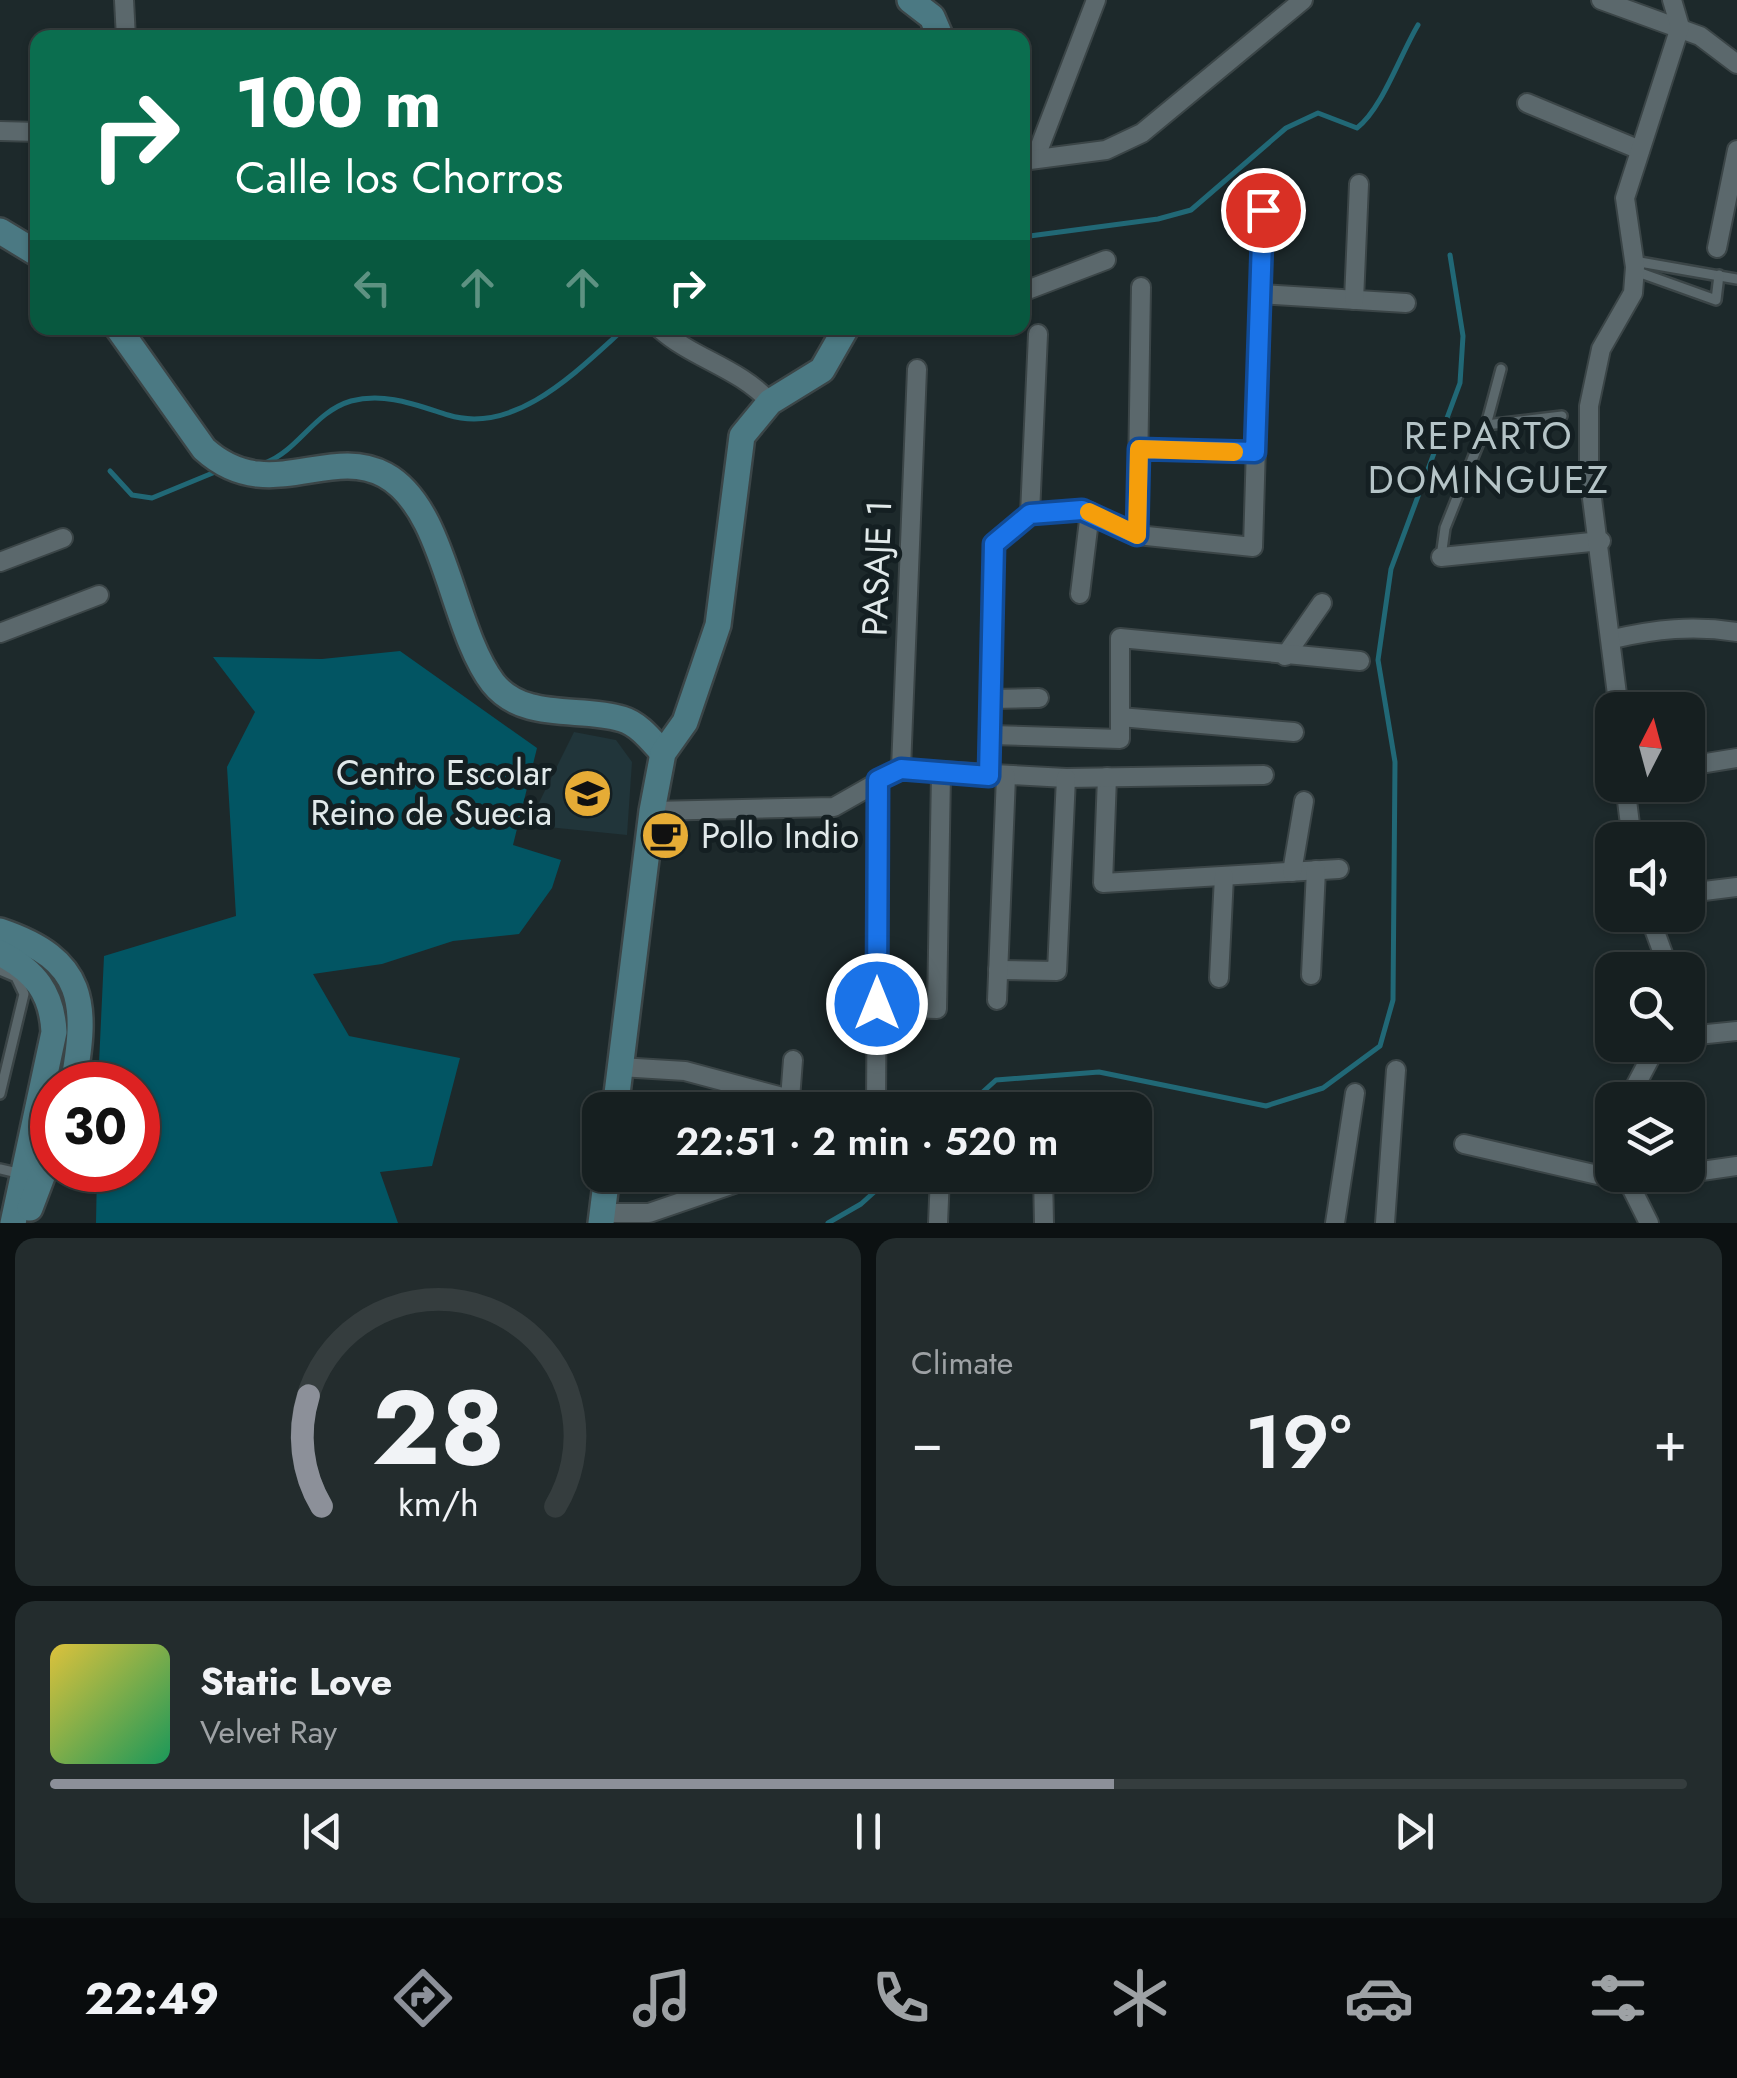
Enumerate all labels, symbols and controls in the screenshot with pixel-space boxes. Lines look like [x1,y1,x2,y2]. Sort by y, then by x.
text: 100 m [235,52,442,153]
icon: right [70,70,200,200]
text: Calle los Chorros [235,145,563,210]
pin [1221,168,1306,253]
icon: arrive [1236,183,1291,238]
icon: left [345,260,400,315]
icon: ahead [450,260,505,315]
icon: ahead [555,260,610,315]
icon: right [660,260,715,315]
district label: REPARTO DOMINGUEZ [1368,408,1610,507]
street label: PASAJE 1 [850,499,904,637]
north arrow [1595,692,1705,802]
map controls [1595,692,1705,1192]
place label: Centro Escolar Reino de Suecia [311,748,552,838]
school or university icon: Centro Escolar Reino de Suecia [561,767,613,819]
cafe icon: Pollo Indio [640,810,692,862]
place label: Pollo Indio [701,811,859,861]
button: sound [1595,822,1705,932]
position arrow [825,952,929,1056]
button: search [1595,952,1705,1062]
speed limit sign: 30 [30,1062,160,1192]
button: layers [1595,1082,1705,1192]
text: 22:51 · 2 min · 520 m [675,1114,1059,1169]
text: Climate [911,1340,1013,1386]
text: 28 [371,1353,505,1503]
text: 19° [1245,1388,1352,1496]
text: − [911,1402,943,1482]
text: + [1653,1402,1687,1482]
text: km/h [398,1478,478,1529]
text: Static Love [200,1654,392,1709]
text: Velvet Ray [200,1709,337,1755]
icon: previous [295,1804,350,1859]
icon: pause [841,1804,896,1859]
icon: next [1387,1804,1442,1859]
icon: directions [388,1963,458,2033]
icon: music [627,1963,697,2033]
icon: phone [866,1963,936,2033]
icon: climate [1105,1963,1175,2033]
icon: car [1344,1963,1414,2033]
icon: filters [1583,1963,1653,2033]
text: 22:49 [84,1966,219,2031]

